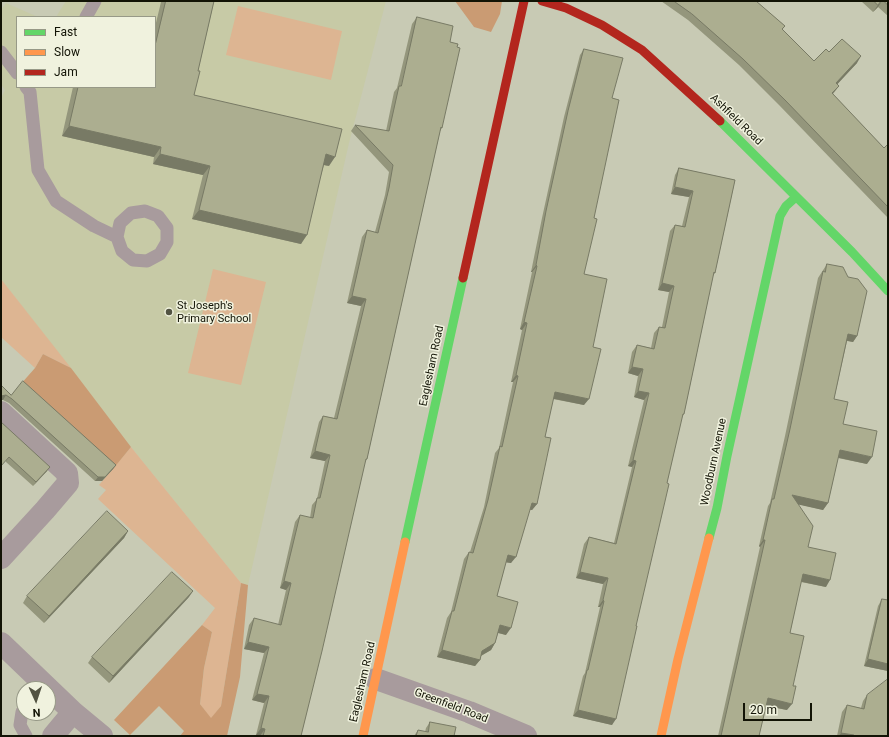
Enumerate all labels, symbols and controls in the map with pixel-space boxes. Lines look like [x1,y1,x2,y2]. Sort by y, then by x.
legend [16,16,156,88]
text: Fast [54,25,77,39]
text: Slow [54,45,80,59]
text: Jam [54,65,78,79]
street label: Ashfield Road [707,92,765,148]
place label: St Joseph's Primary School [177,299,251,325]
marker: St Joseph's Primary School [164,307,174,317]
street label: Eaglesham Road [417,324,447,408]
street label: Woodburn Avenue [698,417,730,507]
street label: Eaglesham Road [347,640,379,724]
north arrow [16,681,56,721]
street label: Greenfield Road [412,686,490,726]
scale bar [745,695,814,721]
text: 20 m [750,703,777,717]
text: N [32,706,41,719]

